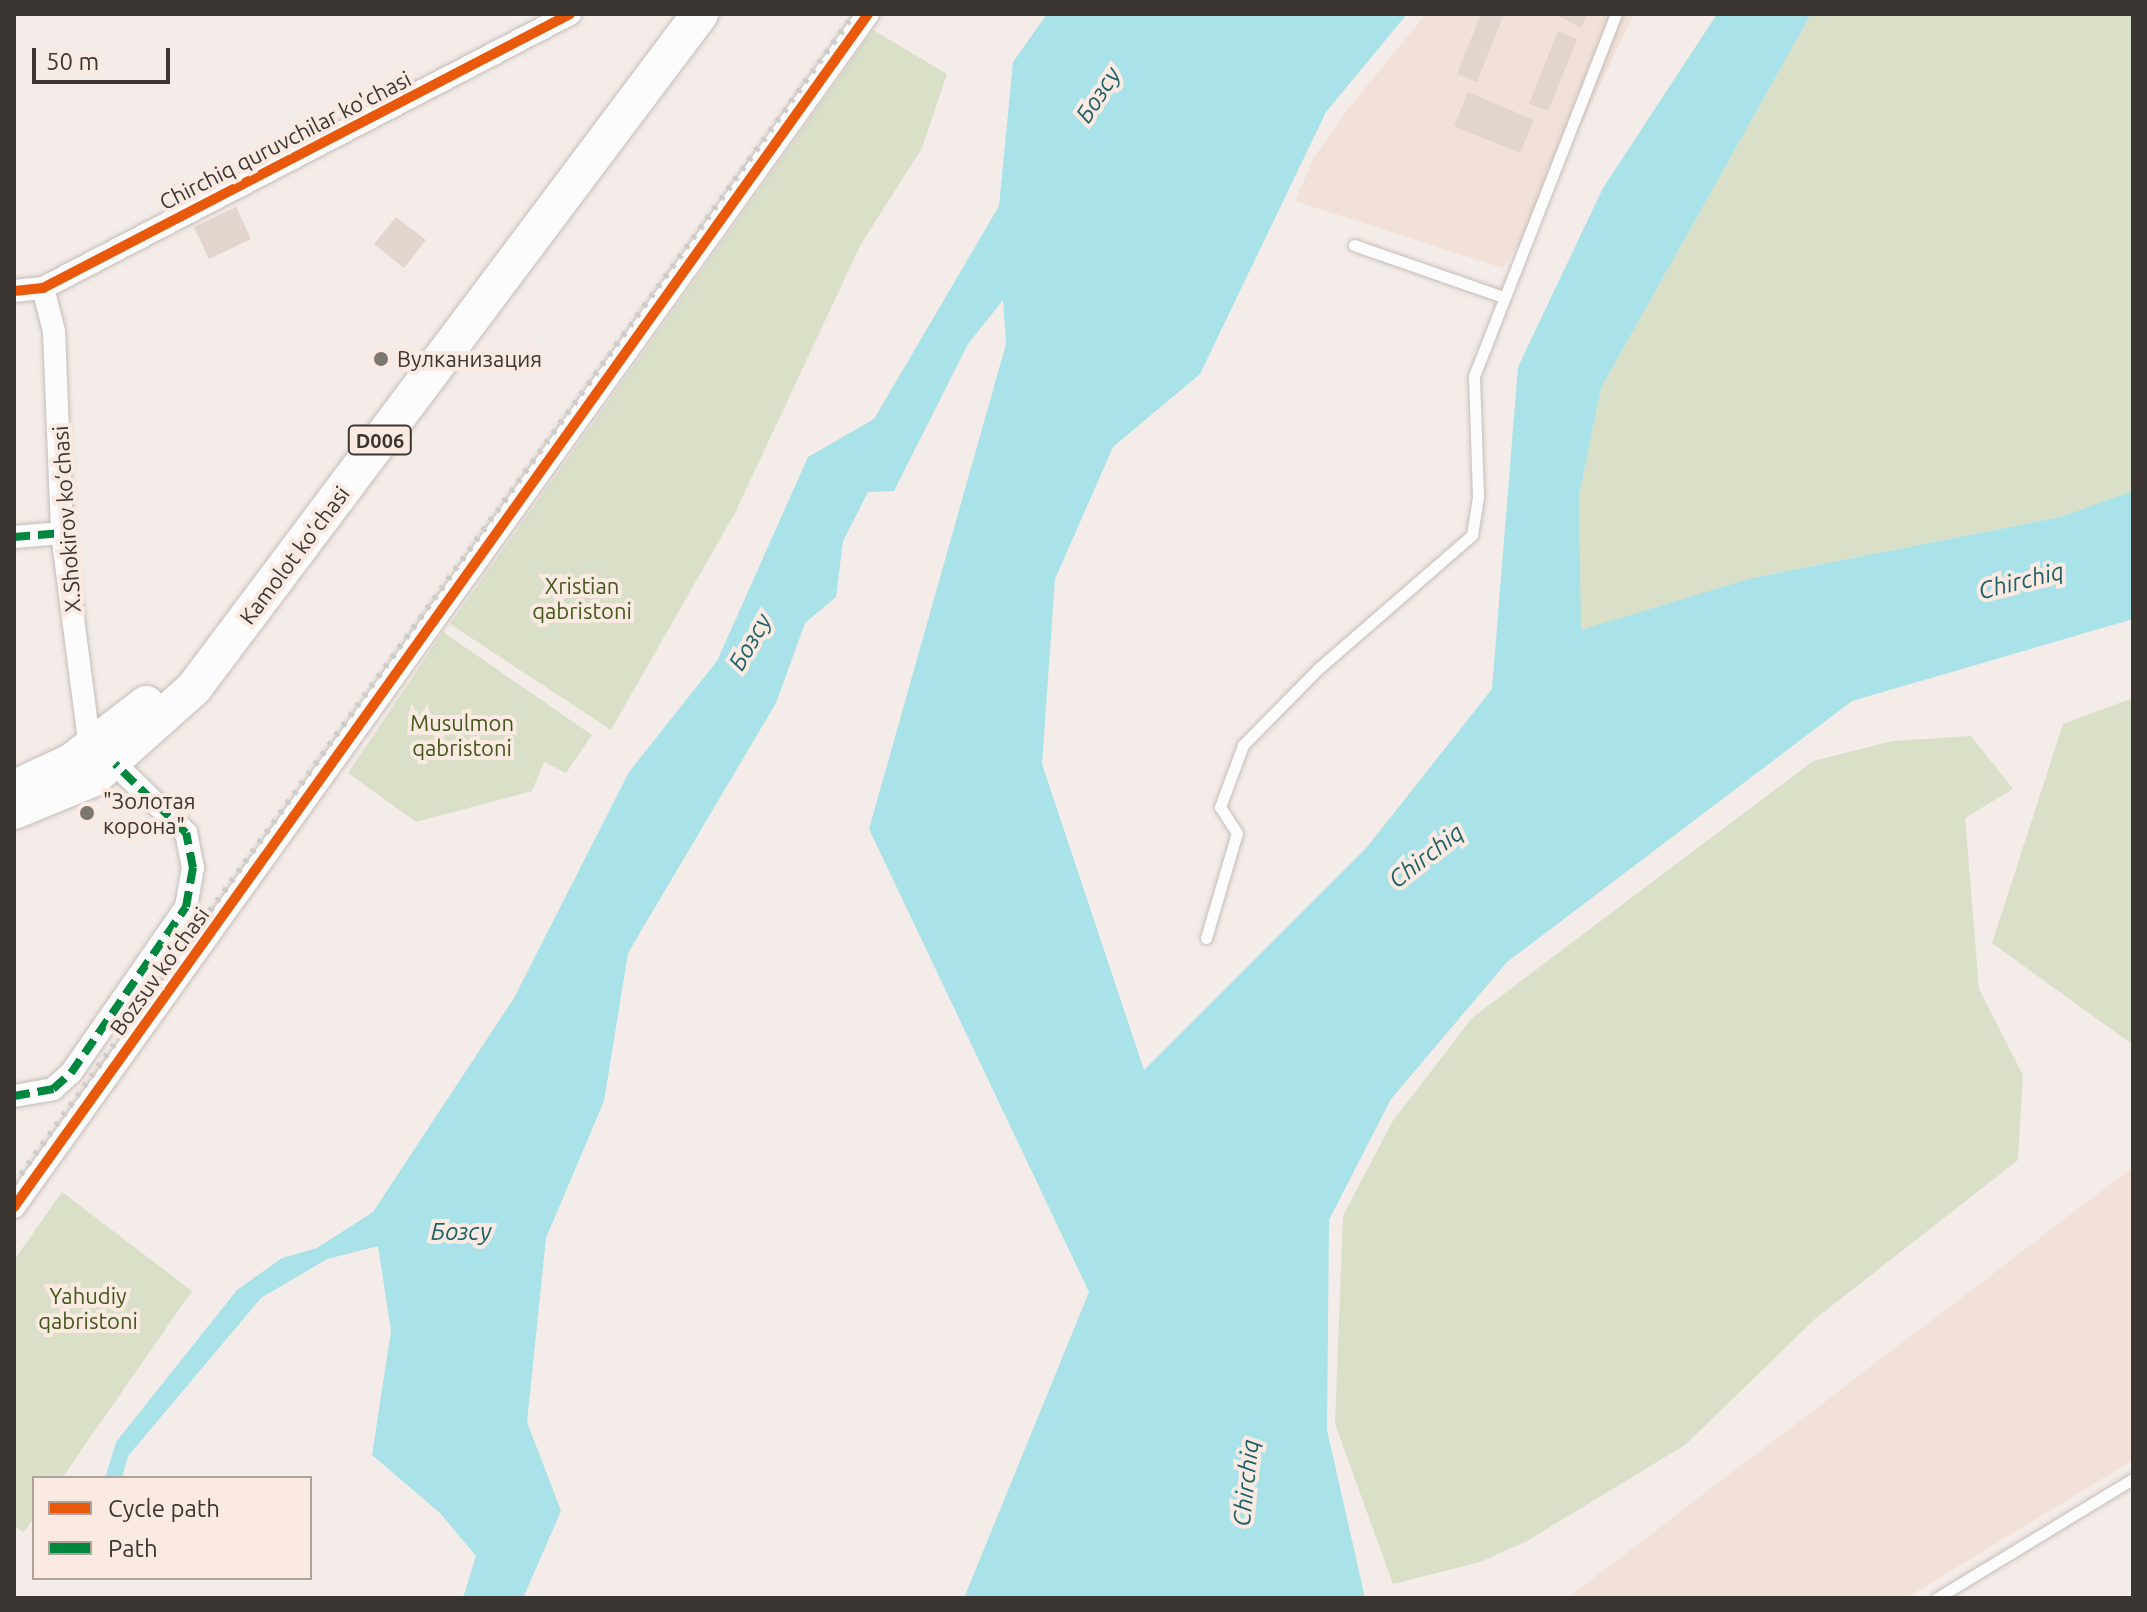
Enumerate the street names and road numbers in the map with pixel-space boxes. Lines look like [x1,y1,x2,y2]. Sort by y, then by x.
street label: Chirchiq quruvchilar ko'chasi [155,65,415,215]
road number: D006 [346,424,414,456]
street label: X.Shokirov ko‘chasi [46,425,86,613]
street label: Kamolot ko‘chasi [233,481,355,629]
street label: Bozsuv ko‘chasi [104,902,214,1040]

